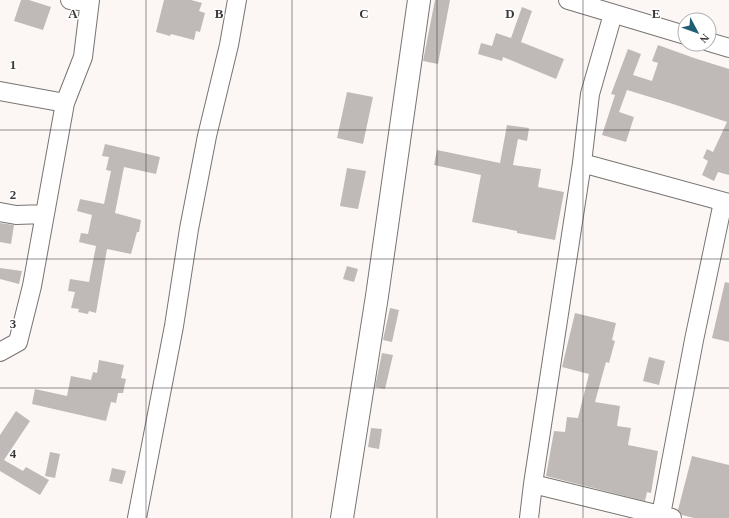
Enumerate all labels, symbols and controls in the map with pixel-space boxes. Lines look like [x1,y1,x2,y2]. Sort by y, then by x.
text: A [68,6,78,21]
text: B [215,6,224,21]
text: C [359,6,369,21]
text: D [505,6,515,21]
text: E [652,6,660,21]
north arrow [677,12,717,52]
text: N [697,32,712,46]
text: 1 [10,57,16,72]
text: 2 [10,187,16,202]
text: 3 [10,316,17,331]
text: 4 [10,446,17,461]

